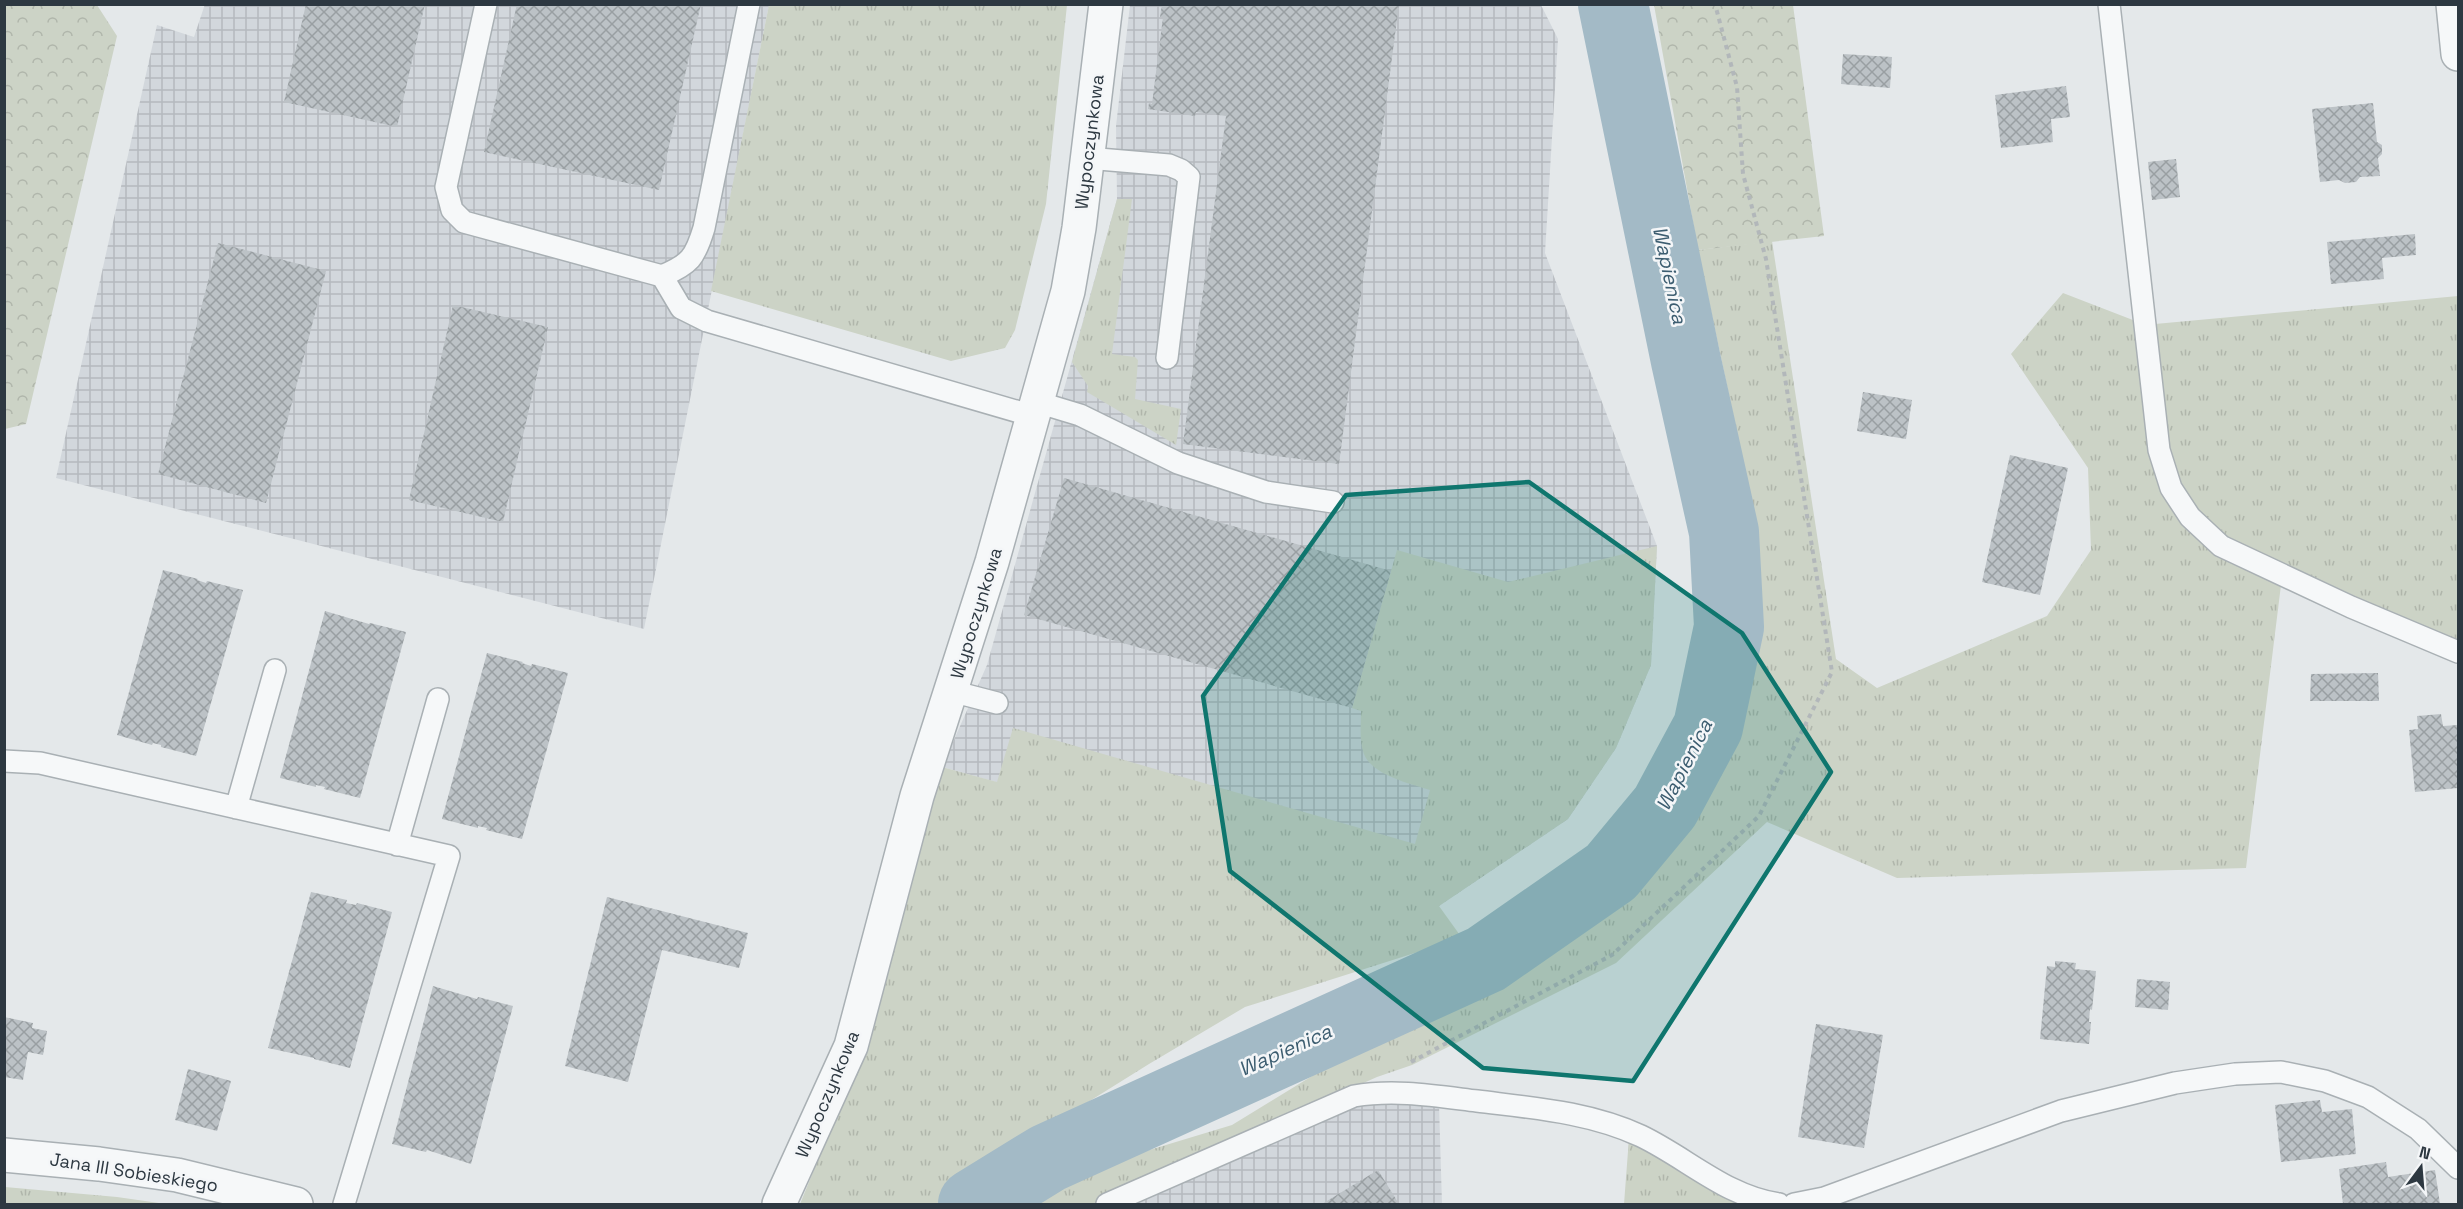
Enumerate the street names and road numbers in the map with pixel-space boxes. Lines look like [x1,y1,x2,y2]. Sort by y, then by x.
street label: Wypoczynkowa [1069,73,1109,211]
street label: Wypoczynkowa [945,545,1007,681]
street label: Wypoczynkowa [790,1027,864,1161]
street label: Jana III Sobieskiego [48,1147,220,1197]

